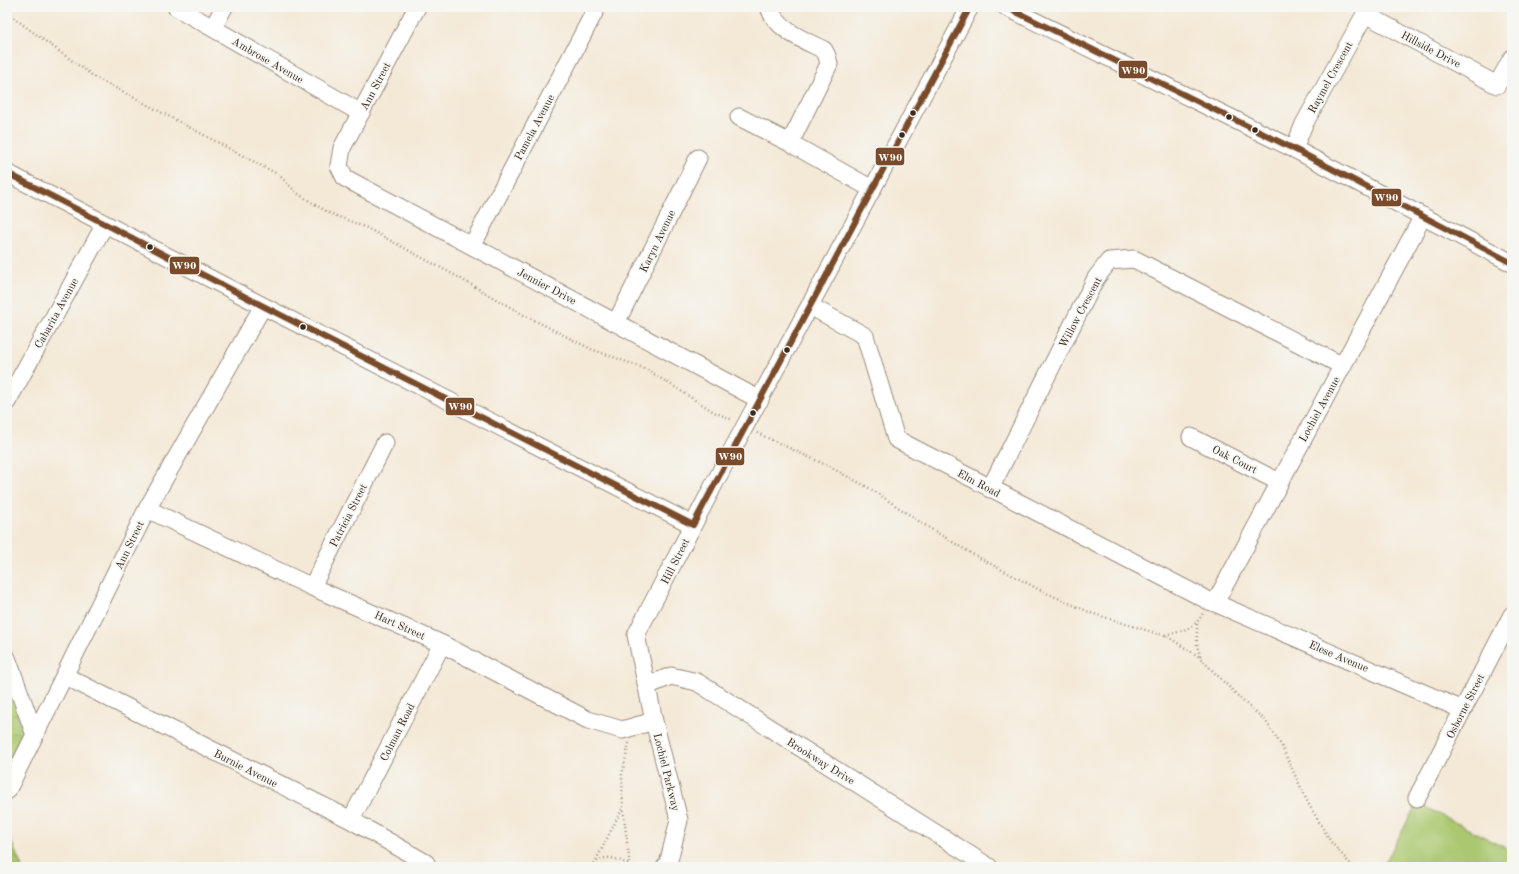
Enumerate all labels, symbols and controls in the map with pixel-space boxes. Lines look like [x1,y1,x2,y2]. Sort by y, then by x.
street label: Hillside Drive [1399,30,1462,71]
street label: Ambrose Avenue [230,36,305,86]
street label: Raymel Crescent [1307,40,1356,115]
line badge: W90 [1118,60,1148,79]
street label: Ann Street [359,61,394,112]
text: W90 [1121,66,1145,77]
street label: Pamela Avenue [513,93,557,162]
unlabelled marker [908,108,918,118]
unlabelled marker [1224,112,1234,122]
unlabelled marker [1250,125,1260,135]
unlabelled marker [897,130,907,140]
line badge: W90 [875,147,905,166]
text: W90 [878,153,902,164]
line badge: W90 [1371,188,1402,207]
text: W90 [1374,193,1398,204]
street label: Karyn Avenue [638,209,678,275]
unlabelled marker [145,242,155,252]
line badge: W90 [169,256,200,275]
text: W90 [172,261,196,272]
street label: Jennier Drive [515,267,578,307]
street label: Willow Crescent [1058,275,1105,350]
street label: Cabarita Avenue [33,277,81,351]
unlabelled marker [298,322,308,332]
unlabelled marker [782,345,792,355]
street label: Lochiel Avenue [1298,375,1343,444]
line badge: W90 [445,397,475,416]
text: W90 [448,402,472,413]
unlabelled marker [748,408,758,418]
street label: Oak Court [1210,444,1259,476]
line badge: W90 [715,447,745,466]
text: W90 [718,452,742,463]
street label: Elm Road [955,468,1002,500]
street label: Patricia Street [329,482,370,549]
street label: Ann Street [114,520,147,572]
street label: Hill Street [660,537,693,586]
street label: Hart Street [372,610,427,643]
street label: Elese Avenue [1307,640,1370,675]
street label: Osborne Street [1445,672,1487,741]
street label: Colman Road [379,702,418,763]
street label: Lochiel Parkway [651,732,681,812]
street label: Brookway Drive [784,737,856,787]
street label: Burnie Avenue [212,749,279,790]

